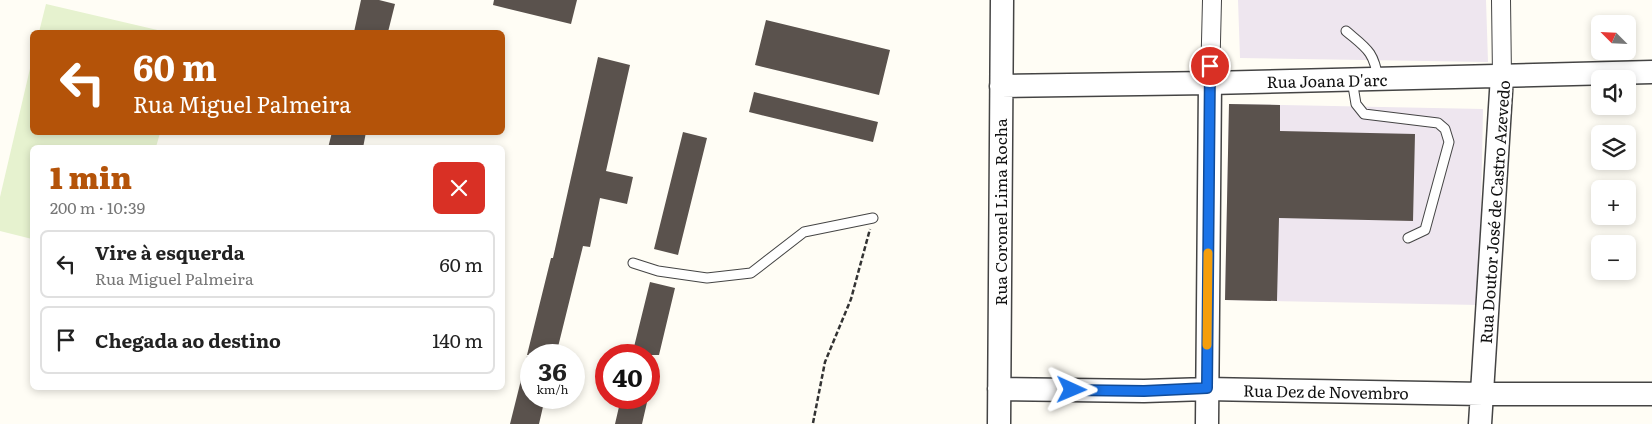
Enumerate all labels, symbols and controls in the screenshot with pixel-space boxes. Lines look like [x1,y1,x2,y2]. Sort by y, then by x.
north arrow [1591,15,1636,60]
map controls [1591,15,1636,280]
text: 60 m [133,40,217,92]
pin [1189,45,1231,87]
icon: left [50,50,115,115]
icon: arrive [1196,52,1224,80]
street label: Rua Joana D'arc [1266,67,1388,93]
button: sound [1591,70,1636,115]
street label: Rua Doutor José de Castro Azevedo [1473,79,1515,345]
text: Rua Miguel Palmeira [133,87,351,120]
street label: Rua Coronel Lima Rocha [988,118,1012,306]
button: layers [1591,125,1636,170]
text: 1 min [50,154,132,198]
button: close [433,162,485,214]
button: + [1591,180,1636,225]
text: 200 m · 10:39 [50,195,145,219]
button: − [1591,235,1636,280]
text: Vire à esquerda [95,238,245,266]
icon: left [52,250,80,278]
text: 60 m [440,250,483,278]
text: Rua Miguel Palmeira [95,266,254,290]
icon: arrive [52,326,80,354]
text: Chegada ao destino [95,326,281,354]
text: 140 m [432,326,483,354]
speed limit sign: 40 [595,344,660,409]
text: 36 [538,352,567,389]
position arrow [1045,363,1097,415]
street label: Rua Dez de Novembro [1243,378,1409,404]
text: km/h [537,380,568,398]

